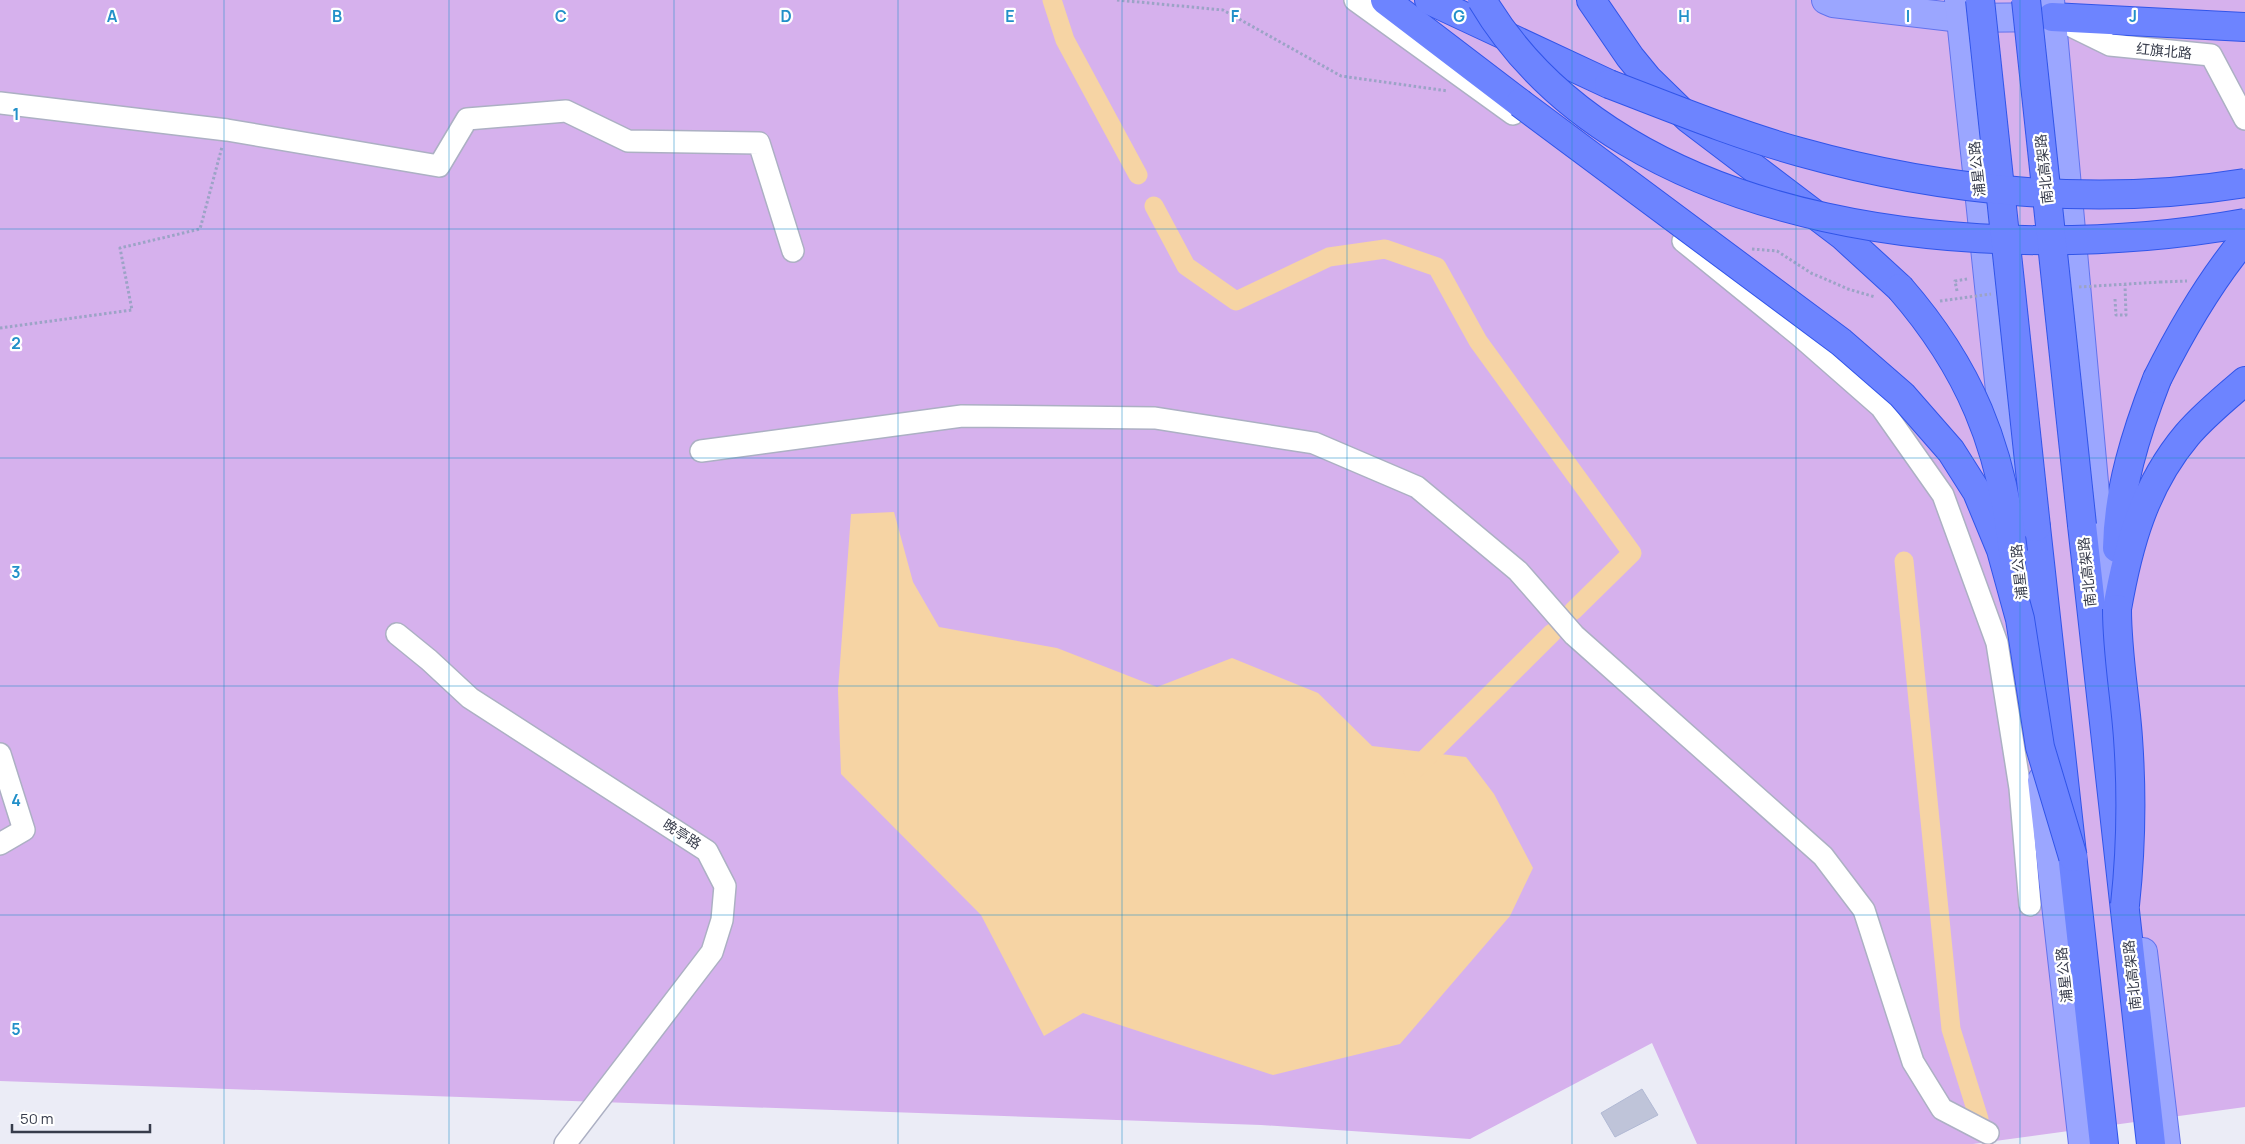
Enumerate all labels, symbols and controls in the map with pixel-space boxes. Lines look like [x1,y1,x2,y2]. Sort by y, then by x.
text: A [107,5,118,27]
text: B [332,5,342,27]
text: C [555,5,567,27]
text: D [780,5,792,27]
text: E [1005,5,1015,27]
text: F [1231,5,1240,27]
text: G [1453,5,1465,27]
text: H [1678,5,1690,27]
text: I [1906,5,1910,27]
text: J [2129,5,2137,27]
street label: 红旗北路 [2135,39,2193,62]
text: 1 [12,103,20,125]
street label: 南北高架路 [2030,133,2057,205]
street label: 浦星公路 [1964,140,1989,198]
text: 2 [11,332,21,354]
street label: 南北高架路 [2073,536,2100,608]
street label: 浦星公路 [2006,543,2031,601]
text: 3 [11,561,21,583]
text: 4 [11,789,21,811]
street label: 晚亭路 [659,814,705,853]
street label: 南北高架路 [2118,939,2145,1011]
street label: 浦星公路 [2051,946,2076,1004]
text: 5 [11,1018,21,1040]
scale bar [12,1102,150,1134]
text: 50 m [20,1108,54,1129]

